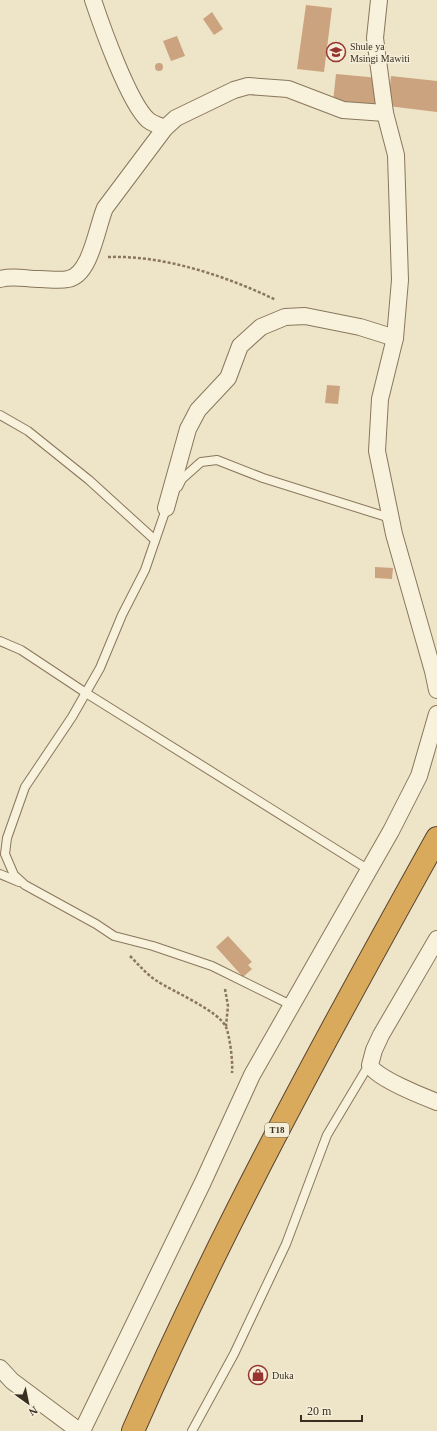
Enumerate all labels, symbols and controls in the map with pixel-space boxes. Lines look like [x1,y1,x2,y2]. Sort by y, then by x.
school or university icon: Shule ya Msingi Mawiti [325,41,347,63]
place label: Shule ya Msingi Mawiti [350,41,410,64]
road number: T18 [265,1123,289,1137]
shop icon: Duka [247,1364,269,1386]
place label: Duka [272,1370,294,1381]
north arrow [8,1383,48,1423]
scale bar [301,1397,362,1423]
text: N [27,1404,40,1419]
text: 20 m [307,1404,332,1418]

